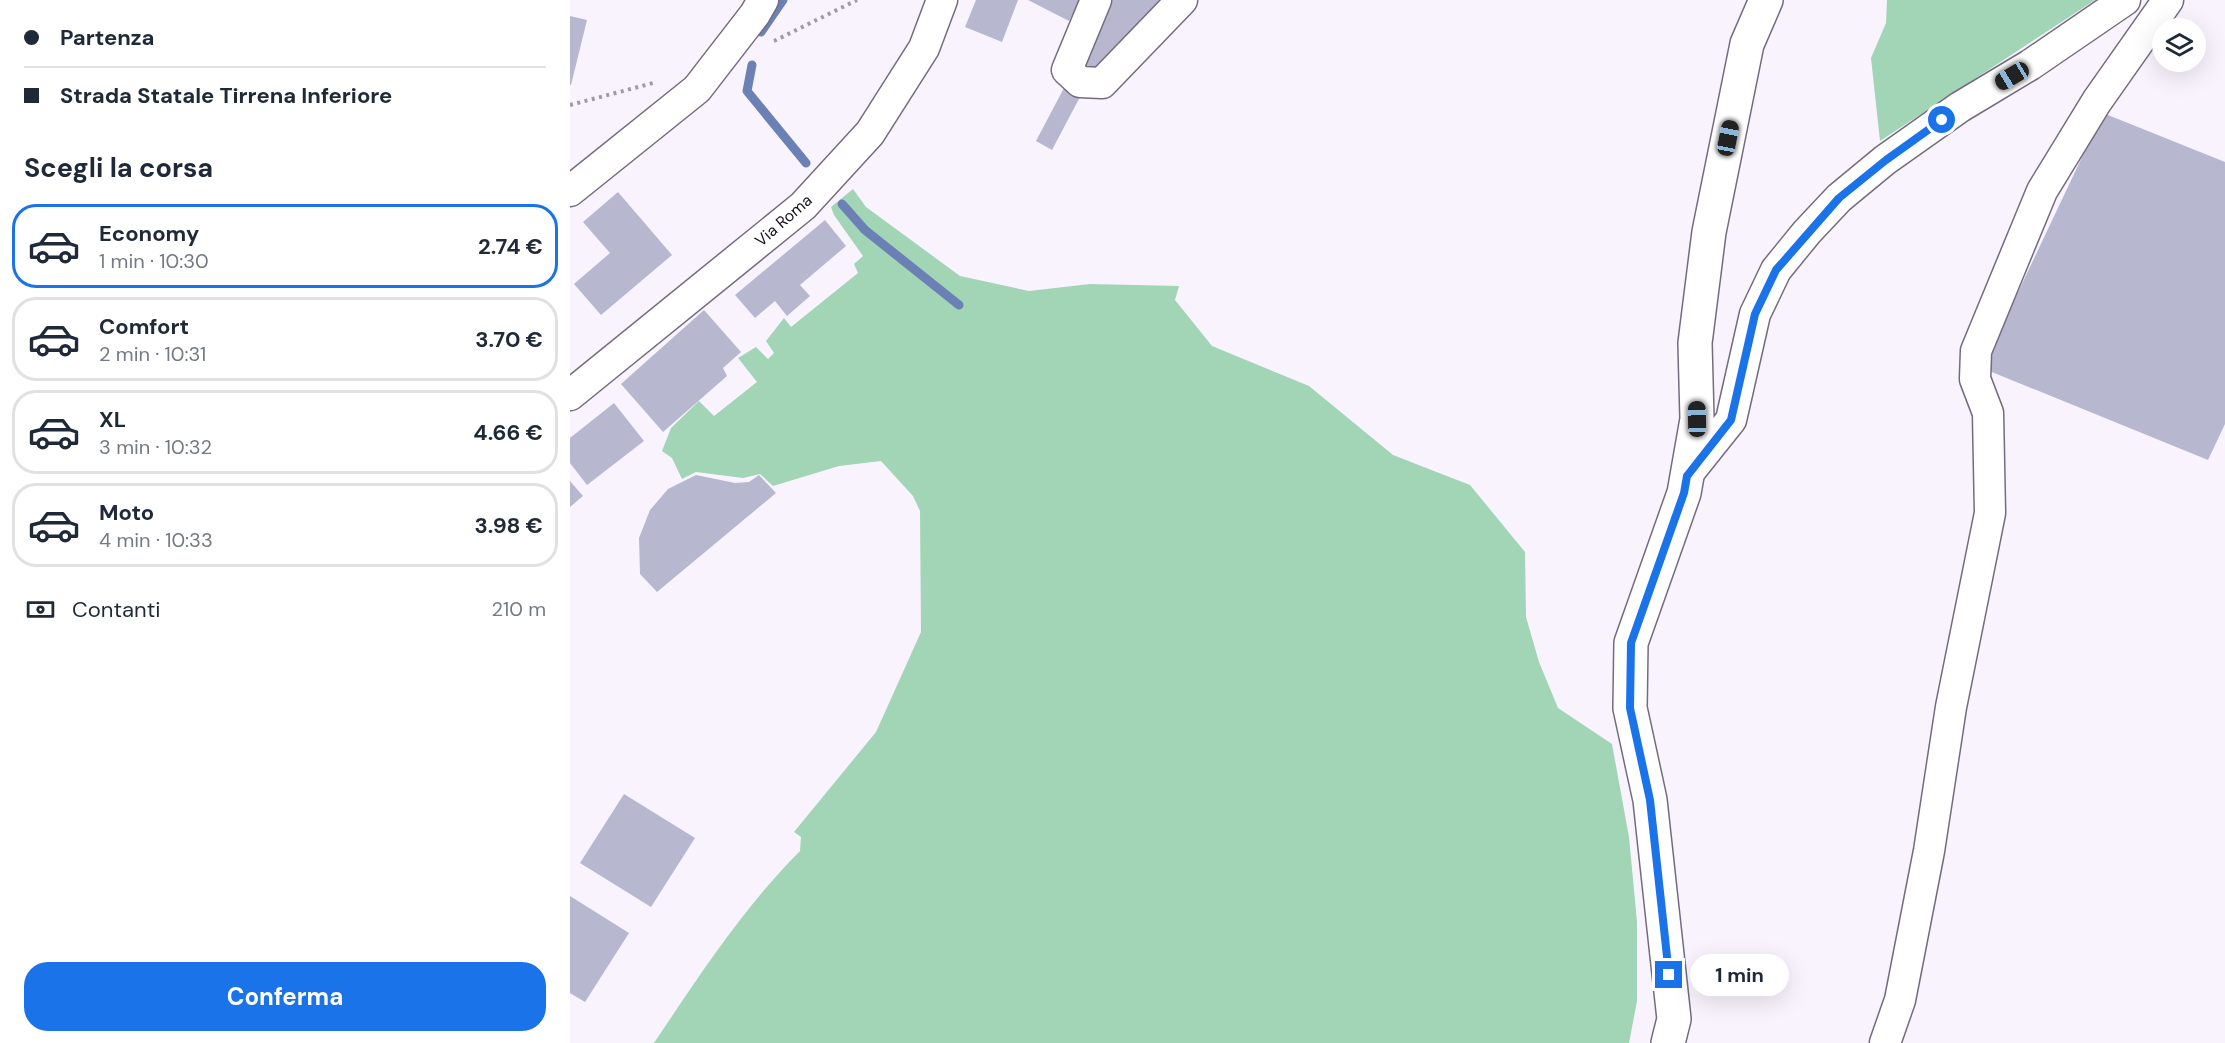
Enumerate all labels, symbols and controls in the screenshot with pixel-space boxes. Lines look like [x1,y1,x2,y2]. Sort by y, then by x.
map controls [2152,18,2206,72]
button: layers [2152,18,2206,72]
text: Partenza [60,23,154,52]
car [1992,59,2032,93]
text: Strada Statale Tirrena Inferiore [60,81,392,110]
route start [1928,106,1955,133]
car [1716,119,1740,157]
text: Scegli la corsa [24,150,213,185]
street label: Via Roma [750,190,816,251]
icon: car [27,219,81,273]
text: Economy [99,219,199,248]
text: 2.74 € [478,232,543,261]
text: 1 min · 10:30 [99,248,209,274]
icon: car [27,312,81,366]
text: Comfort [99,312,189,341]
text: 3.70 € [475,325,543,354]
text: 2 min · 10:31 [99,341,206,367]
car [1688,401,1706,437]
icon: car [27,405,81,459]
text: XL [99,405,126,434]
text: 4.66 € [473,418,543,447]
text: 3 min · 10:32 [99,434,212,460]
icon: car [27,498,81,552]
text: Moto [99,498,154,527]
text: 3.98 € [475,511,543,540]
text: 4 min · 10:33 [99,527,213,553]
icon: cash [24,593,57,626]
text: Contanti [72,595,161,624]
text: 210 m [491,596,546,622]
callout: 1 min [1690,954,1789,996]
route end [1655,961,1682,988]
button: Conferma [24,962,546,1031]
text: 1 min [1715,962,1764,988]

